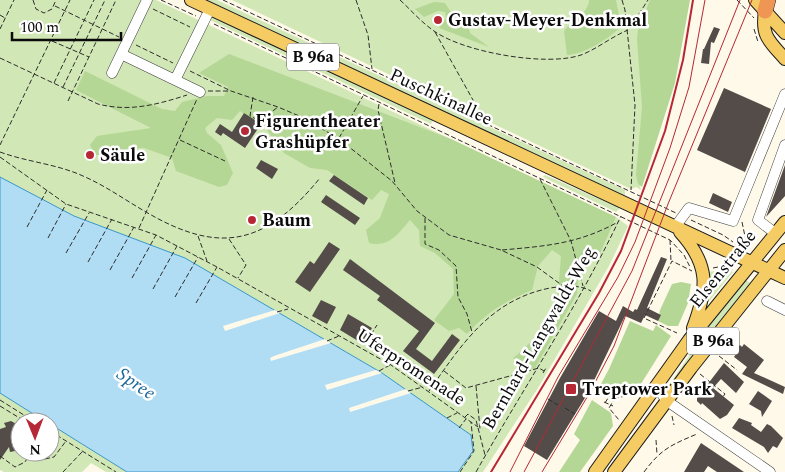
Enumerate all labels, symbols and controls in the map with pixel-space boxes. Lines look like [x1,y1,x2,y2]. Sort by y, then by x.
place label: Gustav-Meyer-Denkmal [448,7,647,34]
scale bar [12,10,121,42]
marker: Gustav-Meyer-Denkmal [432,14,444,26]
text: 100 m [20,16,59,39]
road number: B 96a [287,44,339,70]
street label: Puschkinallee [385,61,497,133]
place label: Figurentheater Grashüpfer [255,108,380,156]
marker: Figurentheater Grashüpfer [239,125,251,137]
place label: Säule [100,142,145,169]
marker: Säule [84,149,96,161]
place label: Baum [262,207,311,234]
marker: Baum [246,214,258,226]
street label: Elsenstraße [683,224,763,314]
street label: Bernhard-Langwaldt-Weg [475,241,603,435]
street label: Uferpromenade [351,321,471,413]
road number: B 96a [687,328,739,354]
water label: Spree [111,360,161,408]
place label: Treptower Park [582,376,712,403]
marker: Treptower Park [564,382,578,396]
north arrow [10,412,60,462]
text: N [29,439,41,460]

